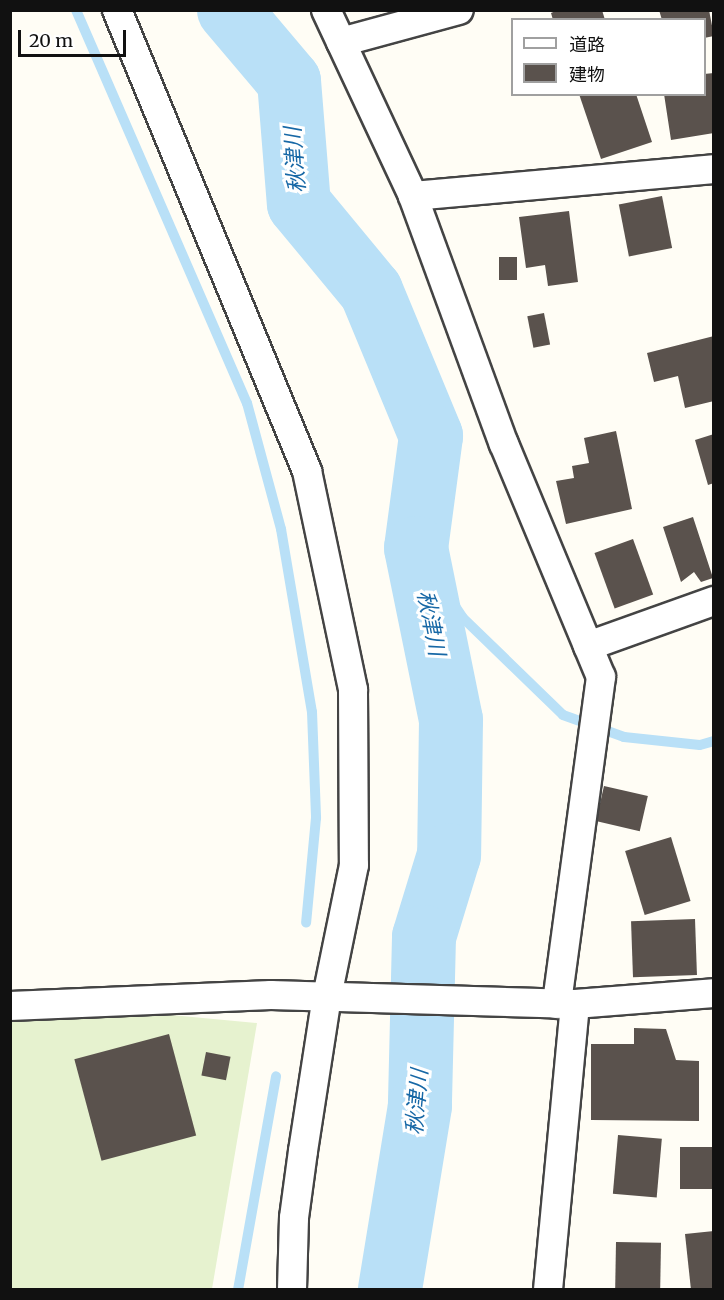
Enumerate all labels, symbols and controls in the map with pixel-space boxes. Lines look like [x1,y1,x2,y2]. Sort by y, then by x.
scale bar [21,18,129,56]
legend [511,18,706,96]
text: 20 m [29,29,73,52]
text: 道路 [569,33,605,56]
text: 建物 [569,63,605,86]
water label: 秋津川 [280,126,310,194]
water label: 秋津川 [412,588,450,658]
water label: 秋津川 [401,1068,433,1136]

